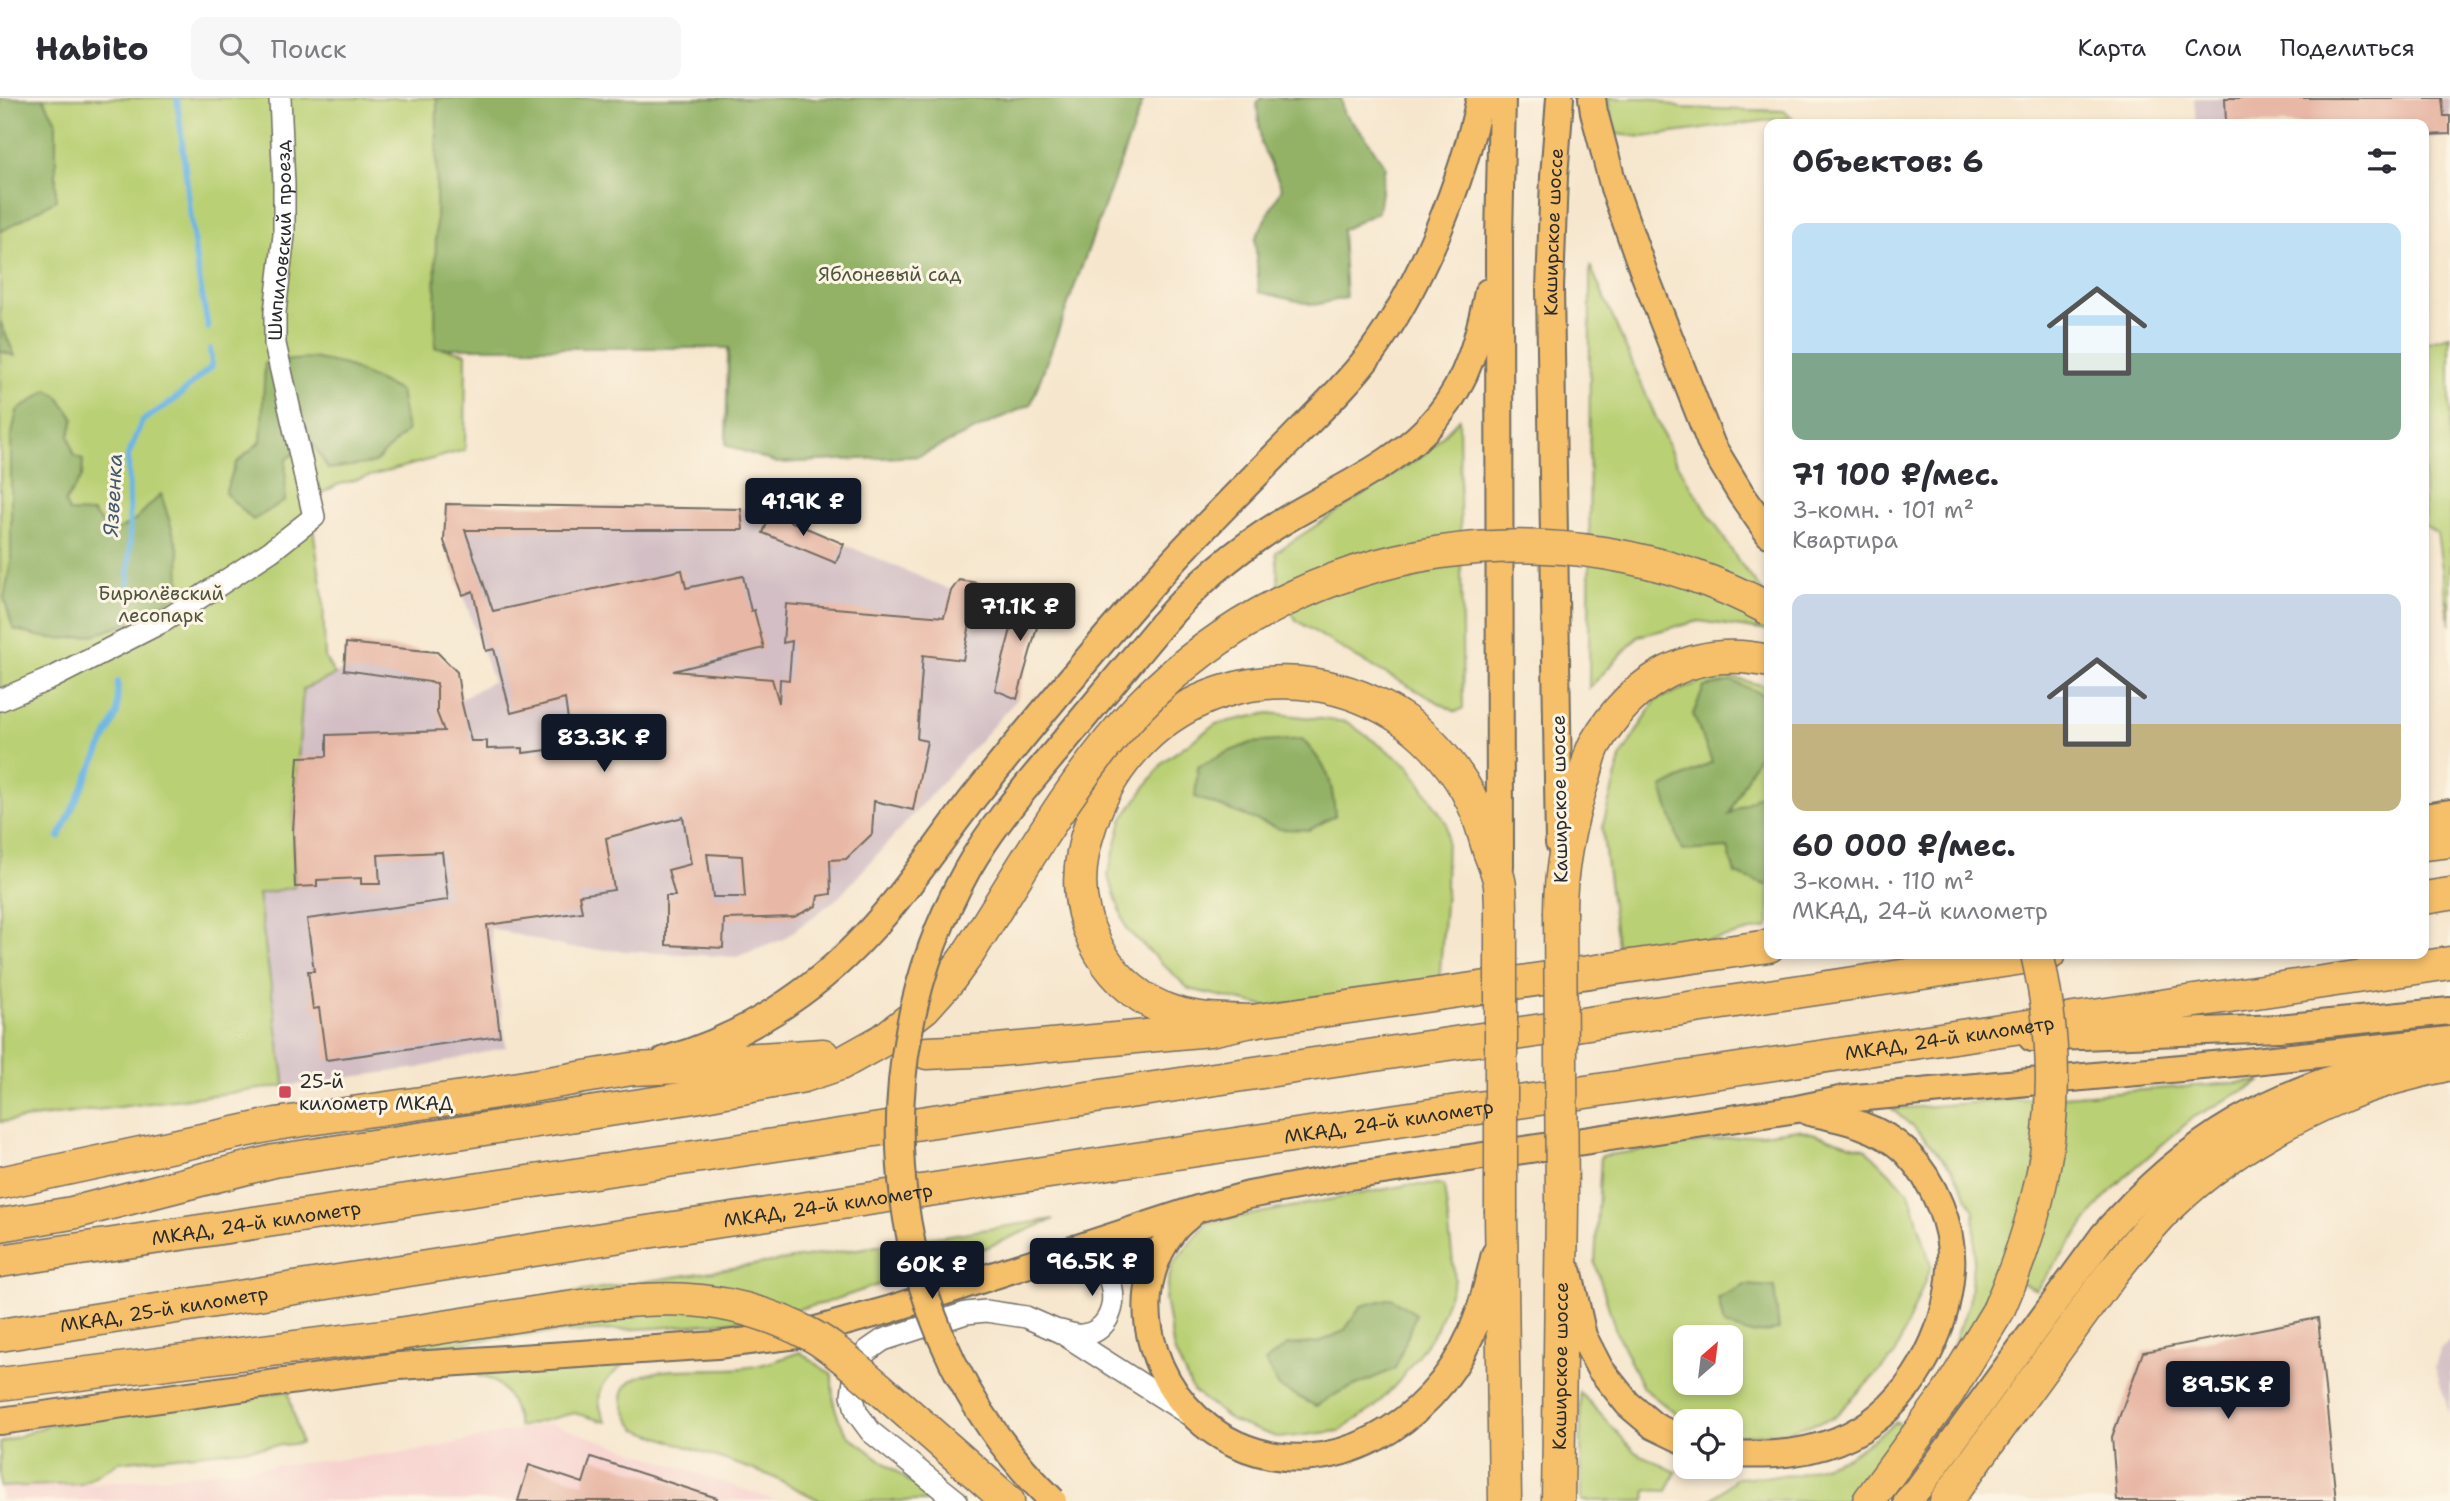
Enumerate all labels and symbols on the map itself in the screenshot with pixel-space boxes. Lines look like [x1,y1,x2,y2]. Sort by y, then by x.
street label: Шипиловский проезд [263,140,297,341]
street label: Каширское шоссе [1538,147,1569,316]
park label: Яблоневый сад [818,262,962,287]
water label: Язвенка [97,453,129,538]
pin: 41.9K ₽ [738,478,868,538]
park label: Бирюлёвский лесопарк [98,581,224,628]
pin: 71.1K ₽ [955,584,1085,643]
pin: 83.3K ₽ [539,714,669,774]
street label: Каширское шоссе [1546,715,1573,883]
street label: МКАД, 24-й километр [1843,1010,2056,1066]
place label: 25-й километр МКАД [299,1069,454,1116]
marker: 25-й километр МКАД [277,1084,293,1100]
street label: МКАД, 24-й километр [1282,1094,1495,1150]
street label: МКАД, 24-й километр [721,1177,934,1233]
street label: МКАД, 24-й километр [150,1195,363,1251]
pin: 96.5K ₽ [1027,1238,1157,1298]
pin: 60K ₽ [883,1242,981,1301]
street label: МКАД, 25-й километр [58,1280,270,1338]
street label: Каширское шоссе [1547,1282,1574,1450]
north arrow [1673,1325,1743,1395]
pin: 89.5K ₽ [2163,1362,2293,1421]

